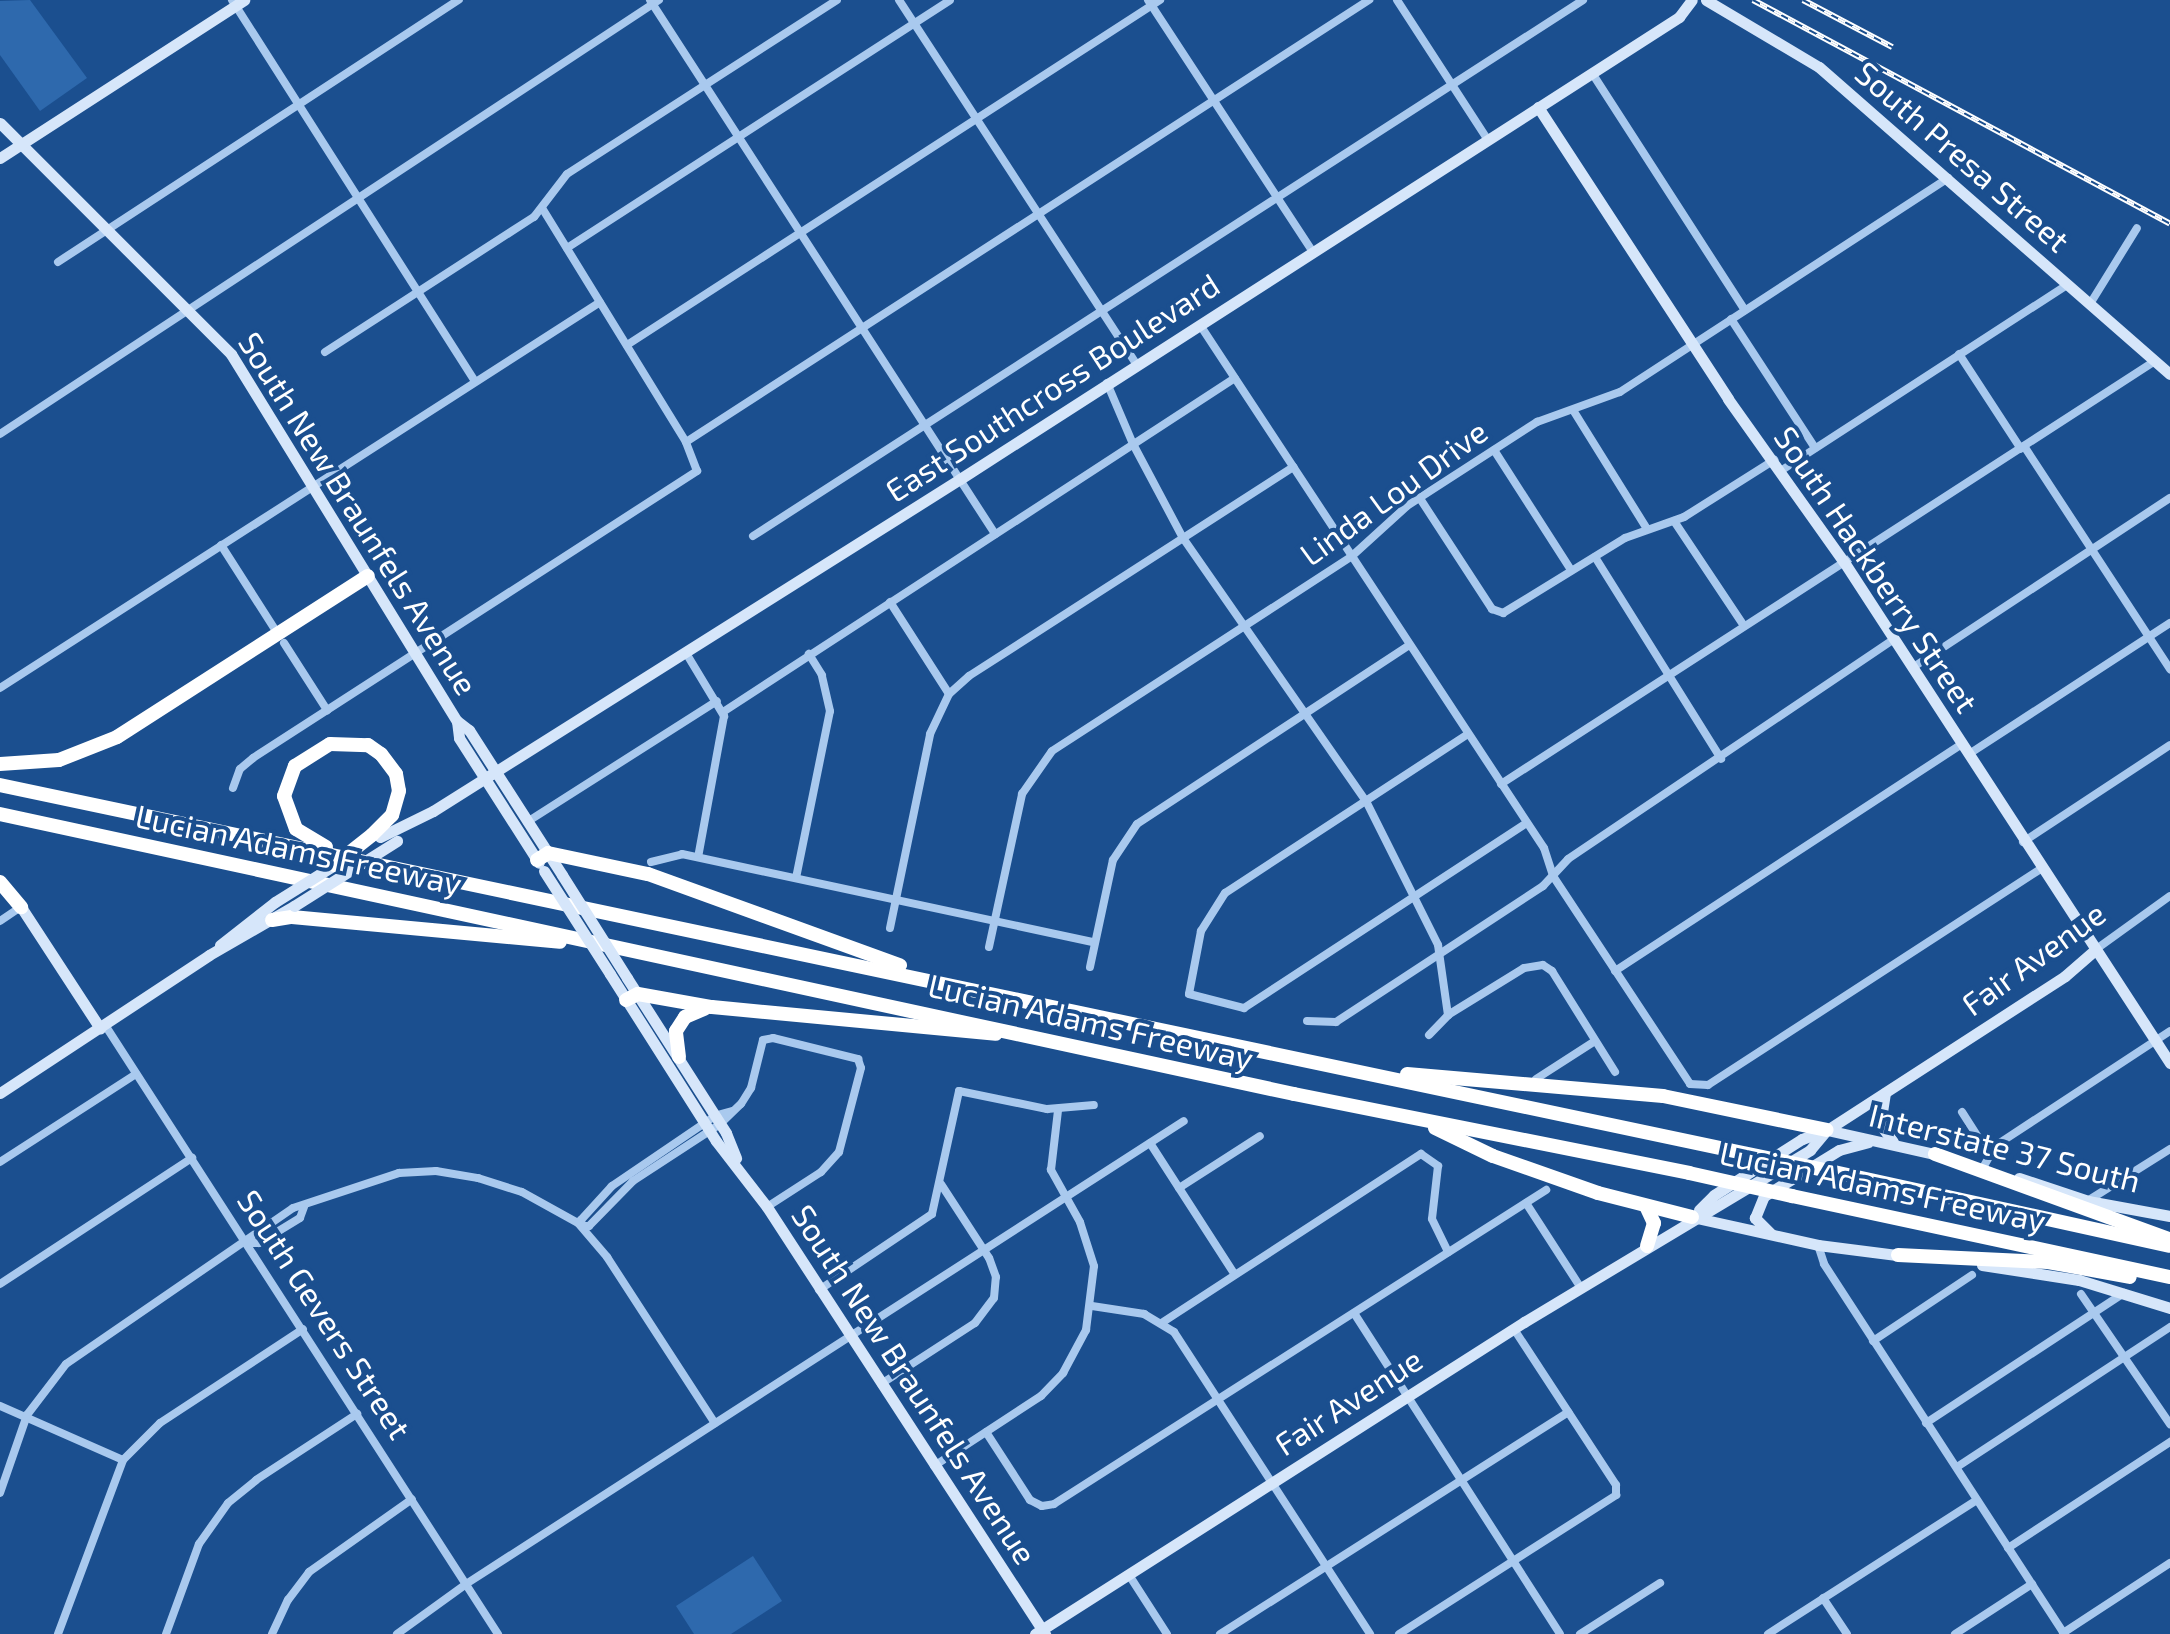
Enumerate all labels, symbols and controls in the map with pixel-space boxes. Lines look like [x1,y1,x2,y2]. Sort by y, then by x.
street label: South Presa Street [1848,53,2078,259]
street label: East Southcross Boulevard [878,265,1226,509]
street label: South New Braunfels Avenue [231,324,487,702]
street label: Linda Lou Drive [1292,411,1494,573]
street label: South Hackberry Street [1767,418,1987,720]
street label: Lucian Adams Freeway [132,796,466,902]
street label: Fair Avenue [1953,893,2113,1023]
street label: Lucian Adams Freeway [924,965,1258,1077]
street label: Interstate 37 South [1865,1095,2145,1199]
street label: Lucian Adams Freeway [1716,1133,2050,1239]
street label: South Gevers Street [230,1183,420,1445]
street label: South New Braunfels Avenue [784,1197,1046,1571]
street label: Fair Avenue [1267,1339,1429,1463]

